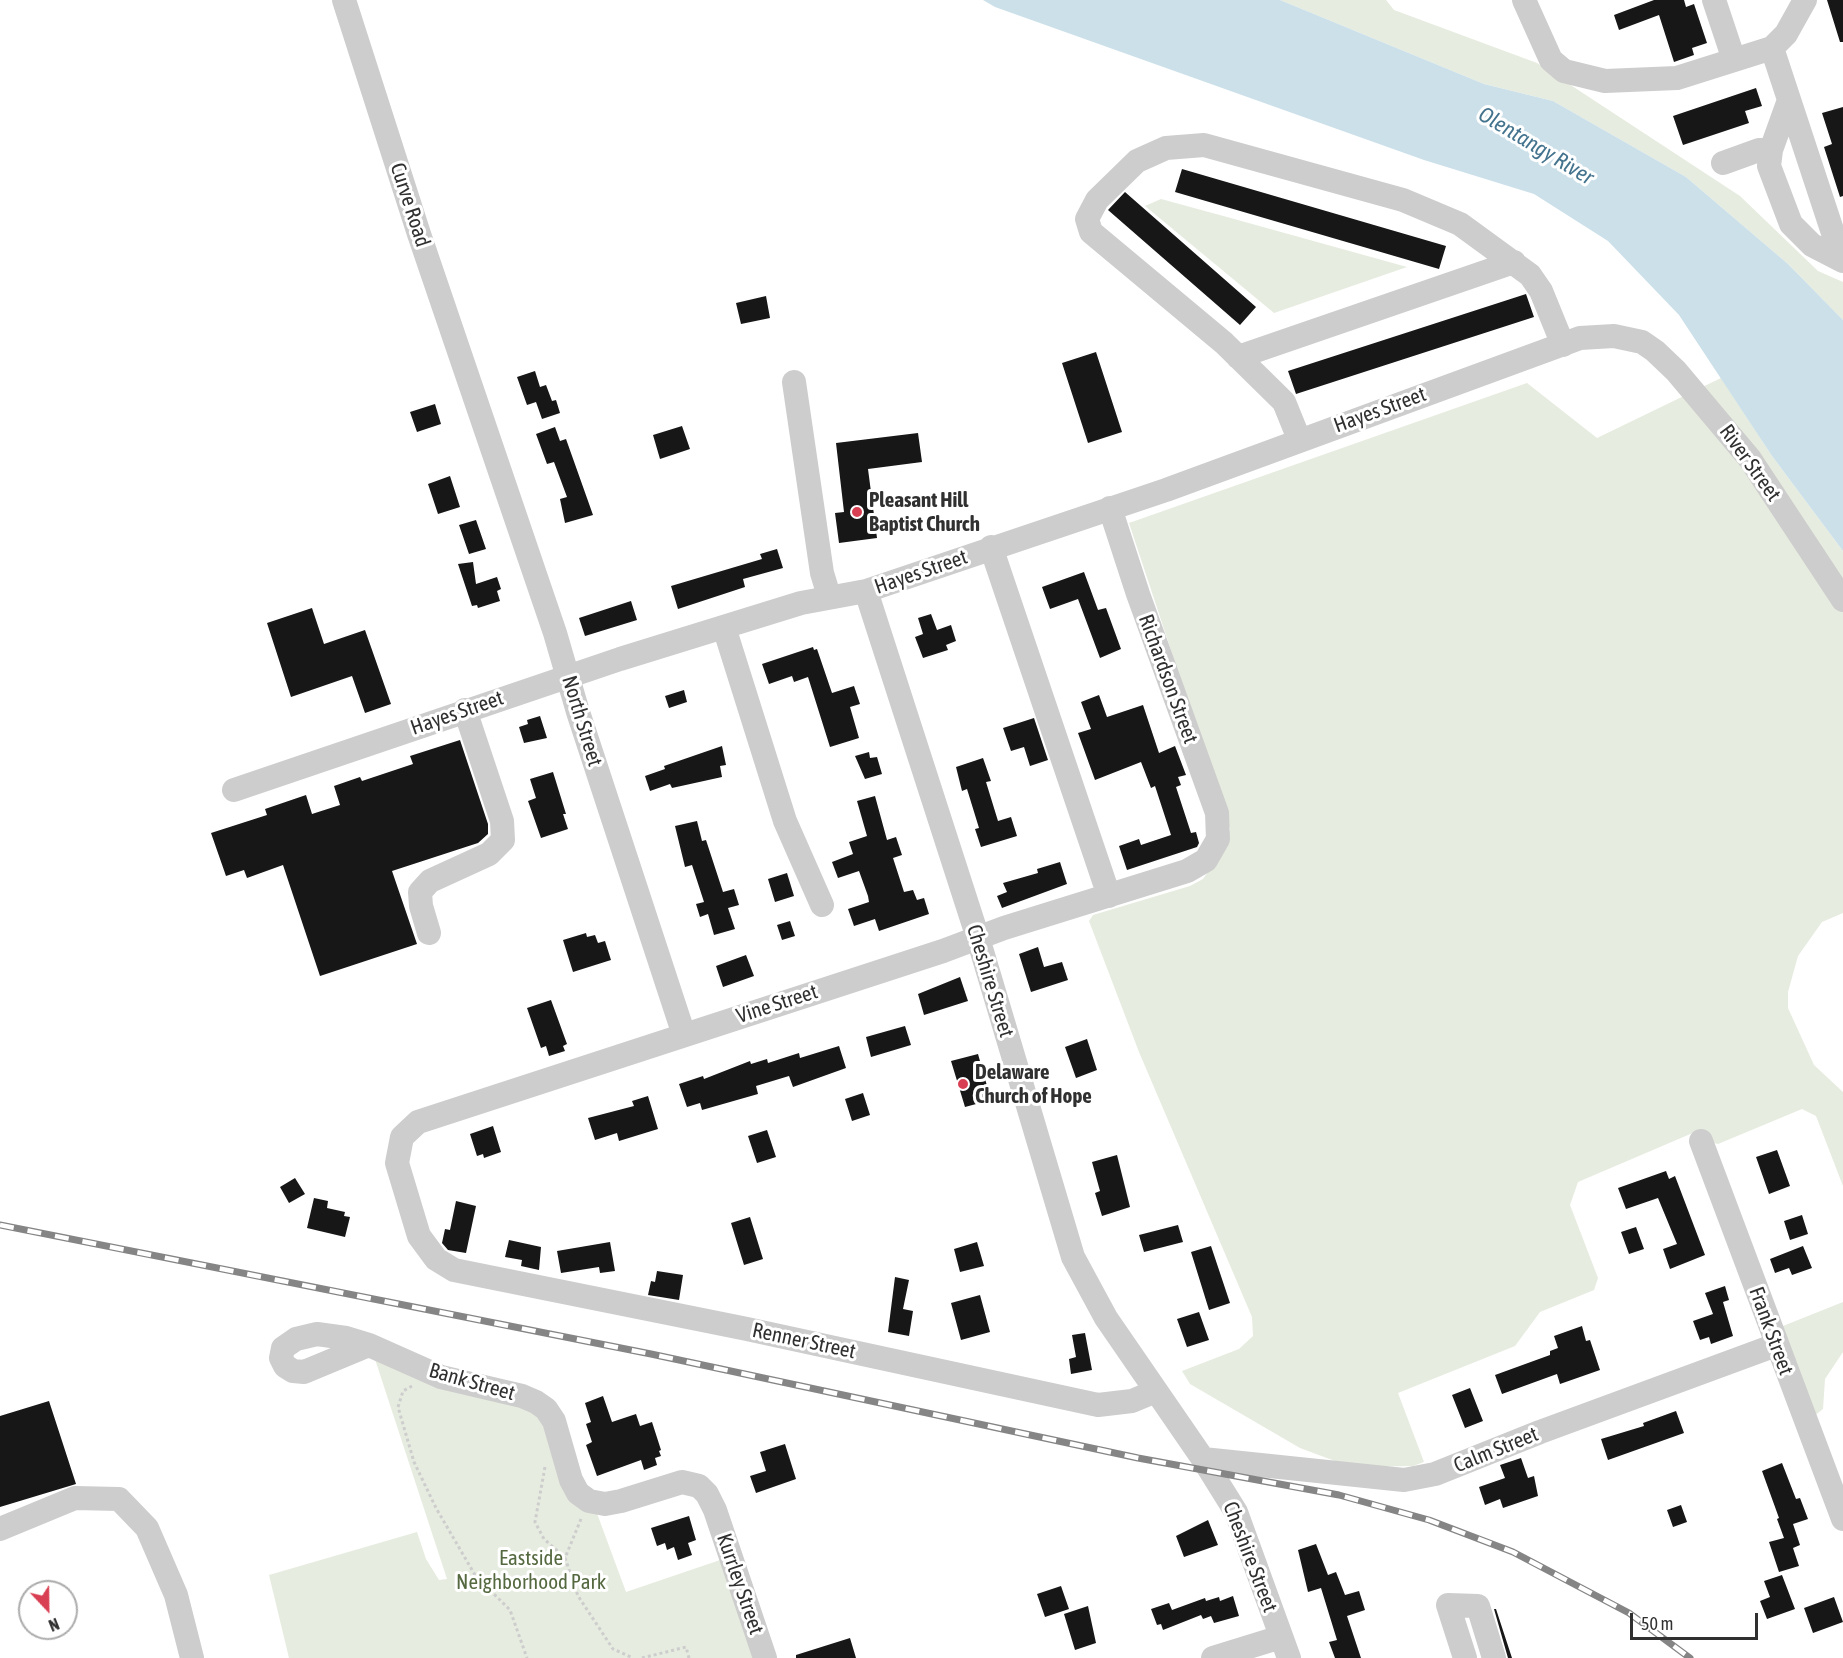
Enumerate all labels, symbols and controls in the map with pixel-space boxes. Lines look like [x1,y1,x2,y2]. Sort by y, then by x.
water label: Olentangy River [1474,101,1598,191]
street label: Curve Road [385,160,435,250]
street label: Hayes Street [1330,382,1430,438]
street label: River Street [1714,420,1786,506]
place label: Pleasant Hill Baptist Church [869,487,980,537]
marker: Pleasant Hill Baptist Church [850,505,864,519]
street label: Hayes Street [871,544,971,600]
street label: Richardson Street [1133,611,1203,747]
street label: North Street [556,673,608,769]
street label: Hayes Street [407,685,507,741]
street label: Cheshire Street [961,922,1019,1040]
street label: Vine Street [733,979,821,1029]
place label: Delaware Church of Hope [975,1059,1092,1109]
marker: Delaware Church of Hope [956,1077,970,1091]
street label: Frank Street [1743,1283,1799,1379]
street label: Renner Street [750,1318,858,1364]
street label: Bank Street [426,1358,518,1406]
street label: Calm Street [1450,1422,1542,1478]
street label: Cheshire Street [1217,1498,1283,1616]
street label: Kurrley Street [711,1530,769,1638]
park label: Eastside Neighborhood Park [456,1545,606,1595]
north arrow [18,1580,78,1640]
scale bar [1633,1601,1760,1639]
text: 50 m [1641,1613,1673,1634]
text: N [46,1615,62,1635]

